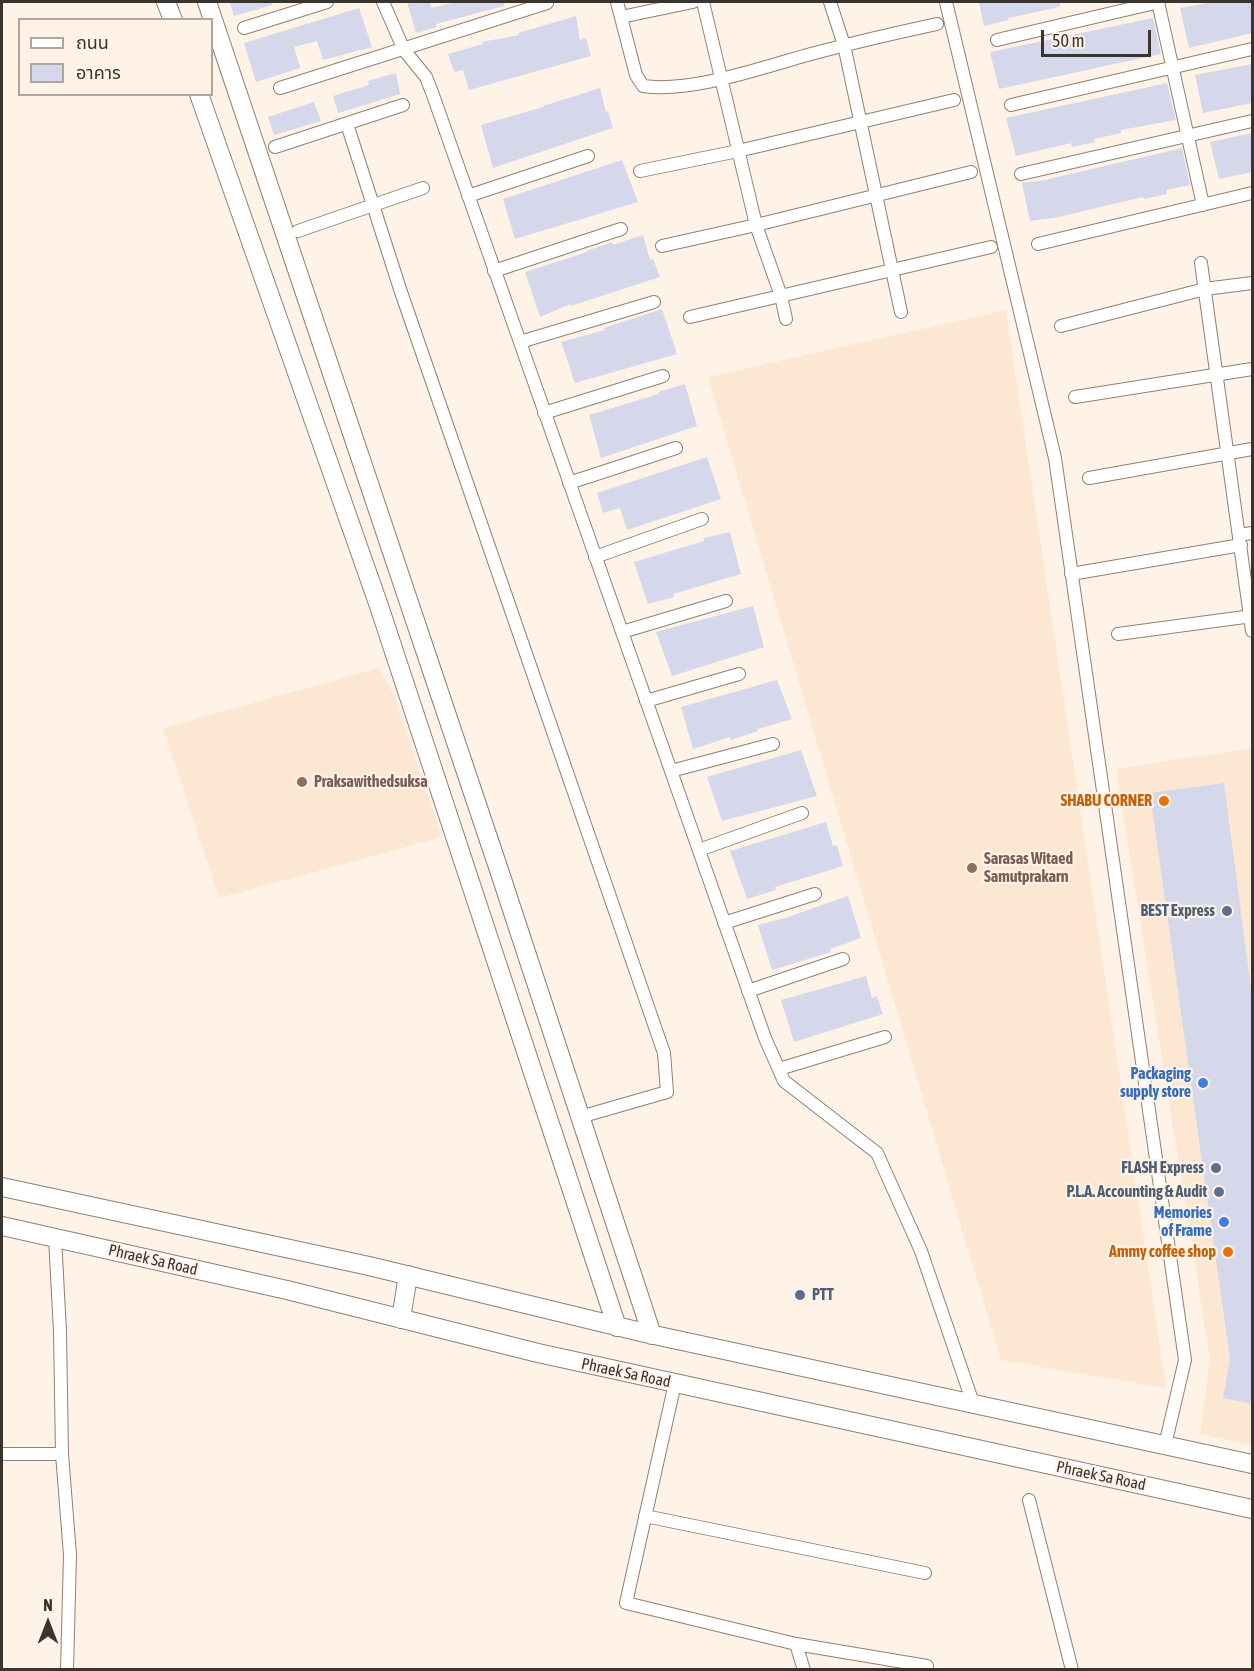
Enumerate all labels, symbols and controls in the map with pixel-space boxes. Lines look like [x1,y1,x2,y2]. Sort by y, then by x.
legend [18,18,213,96]
scale bar [1044,18,1154,56]
text: 50 m [1052,30,1084,51]
text: ถนน [76,32,109,53]
text: อาคาร [76,62,121,83]
place label: Praksawithedsuksa [314,772,428,792]
marker: Praksawithedsuksa [295,775,309,789]
place label: SHABU CORNER [1060,791,1152,811]
marker: SHABU CORNER [1157,794,1171,808]
place label: Sarasas Witaed Samutprakarn [984,849,1073,887]
marker: Sarasas Witaed Samutprakarn [965,861,979,875]
place label: BEST Express [1141,901,1215,921]
marker: BEST Express [1220,904,1234,918]
place label: Packaging supply store [1120,1064,1191,1102]
marker: Packaging supply store [1196,1076,1210,1090]
place label: FLASH Express [1121,1158,1204,1178]
marker: FLASH Express [1209,1161,1223,1175]
place label: P.L.A. Accounting & Audit [1066,1182,1207,1202]
marker: P.L.A. Accounting & Audit [1212,1185,1226,1199]
place label: Memories of Frame [1154,1203,1212,1241]
marker: Memories of Frame [1217,1215,1231,1229]
street label: Phraek Sa Road [107,1240,199,1280]
place label: Ammy coffee shop [1109,1242,1216,1262]
marker: Ammy coffee shop [1221,1245,1235,1259]
place label: PTT [812,1285,834,1305]
marker: PTT [793,1288,807,1302]
street label: Phraek Sa Road [580,1354,672,1392]
street label: Phraek Sa Road [1055,1457,1147,1495]
north arrow [18,1593,78,1653]
text: N [43,1596,53,1614]

